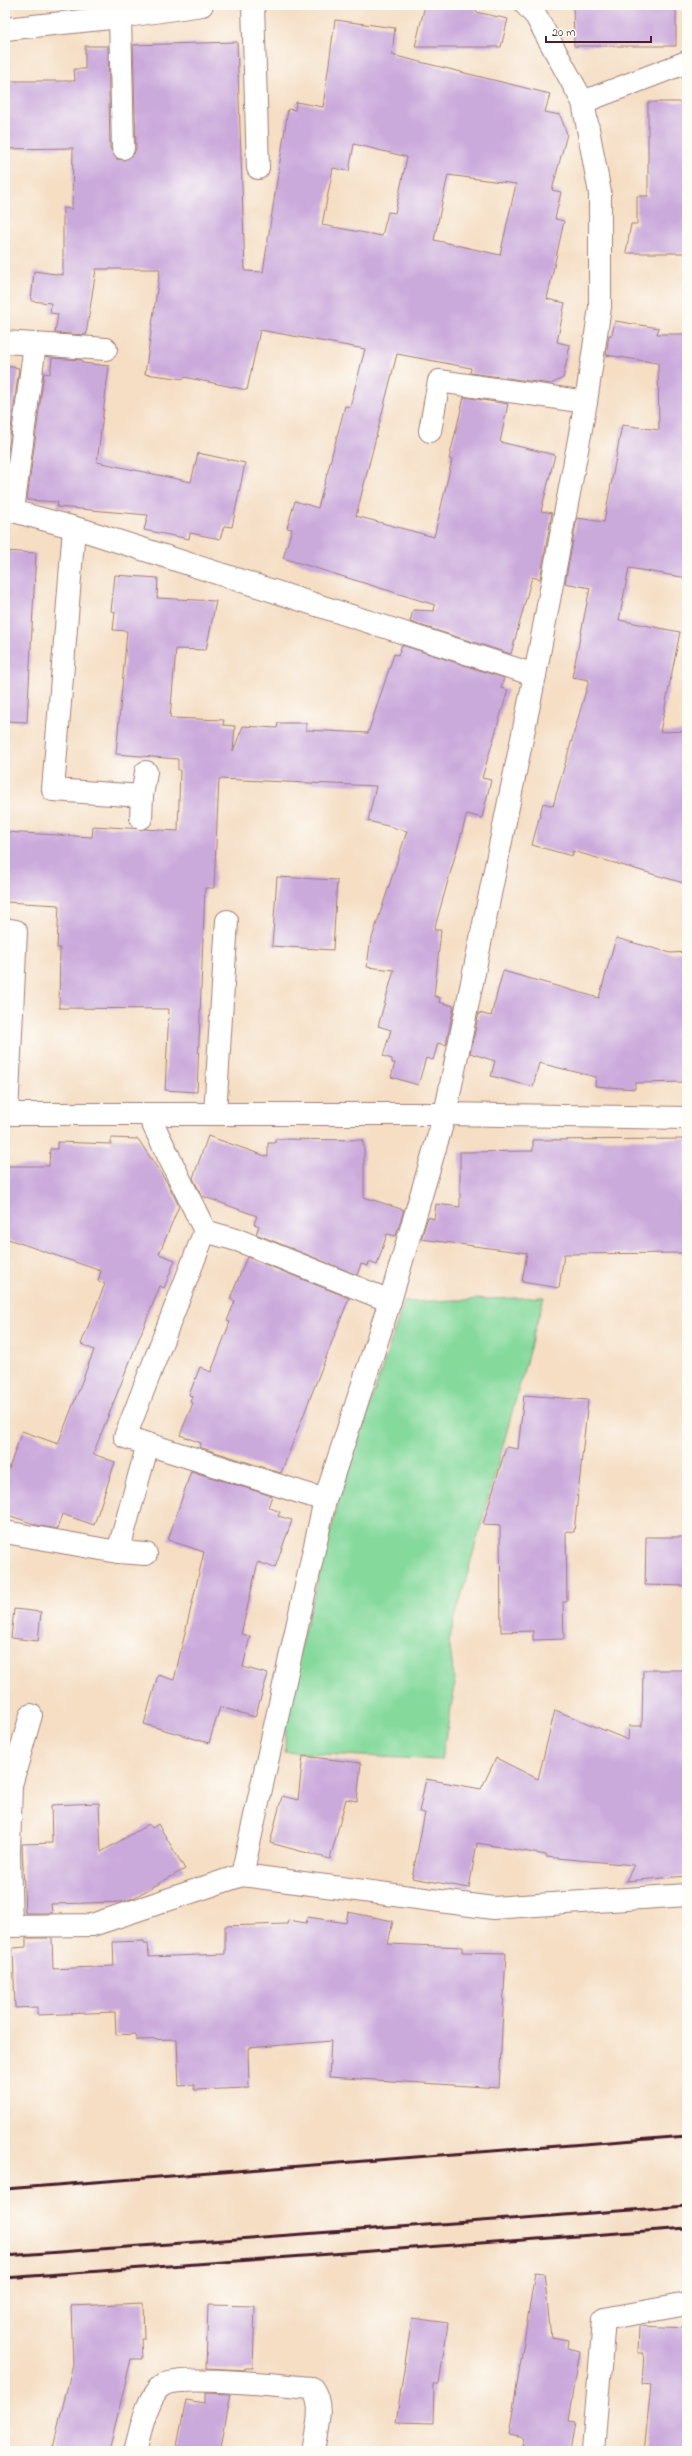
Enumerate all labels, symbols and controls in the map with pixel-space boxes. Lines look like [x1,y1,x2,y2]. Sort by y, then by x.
scale bar [546,18,651,44]
text: 20 m [552,24,575,42]

